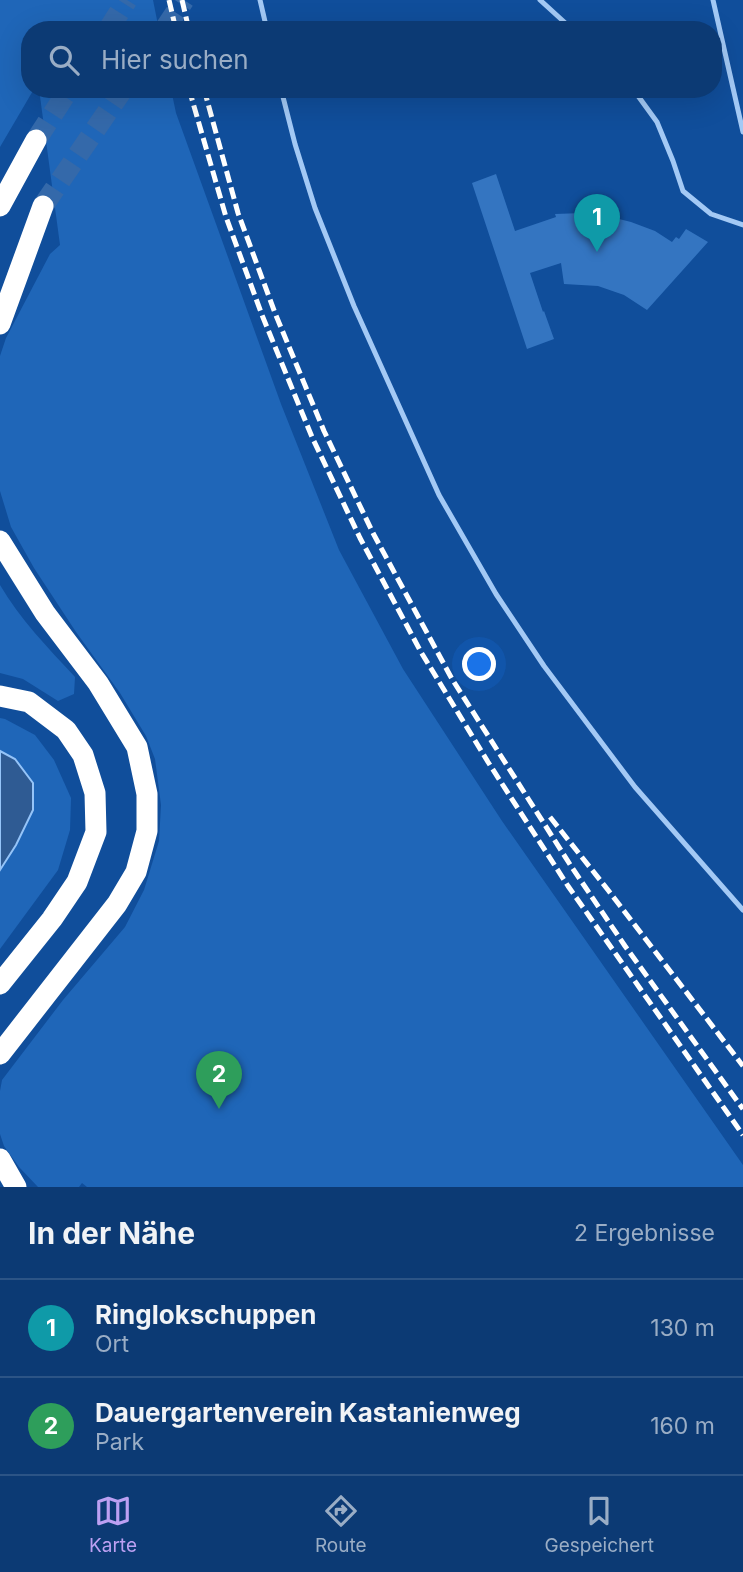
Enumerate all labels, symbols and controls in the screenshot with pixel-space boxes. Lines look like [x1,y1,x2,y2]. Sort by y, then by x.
search box [21,21,722,98]
icon: search [45,41,83,79]
text: Hier suchen [101,44,249,75]
pin: 1 [574,194,620,252]
your location [462,647,496,681]
pin: 2 [196,1051,242,1109]
text: In der Nähe [28,1215,195,1251]
text: 2 Ergebnisse [574,1219,715,1247]
text: Ringlokschuppen [95,1299,317,1330]
text: 1 [46,1314,56,1342]
text: 130 m [650,1314,715,1342]
text: Ort [95,1330,129,1358]
text: Dauergartenverein Kastanienweg [95,1397,521,1428]
text: 2 [44,1412,58,1440]
text: 160 m [650,1412,715,1440]
text: Park [95,1428,144,1456]
tab: Karte [89,1492,137,1557]
tab: Route [315,1492,367,1557]
tab: Gespeichert [545,1492,654,1557]

